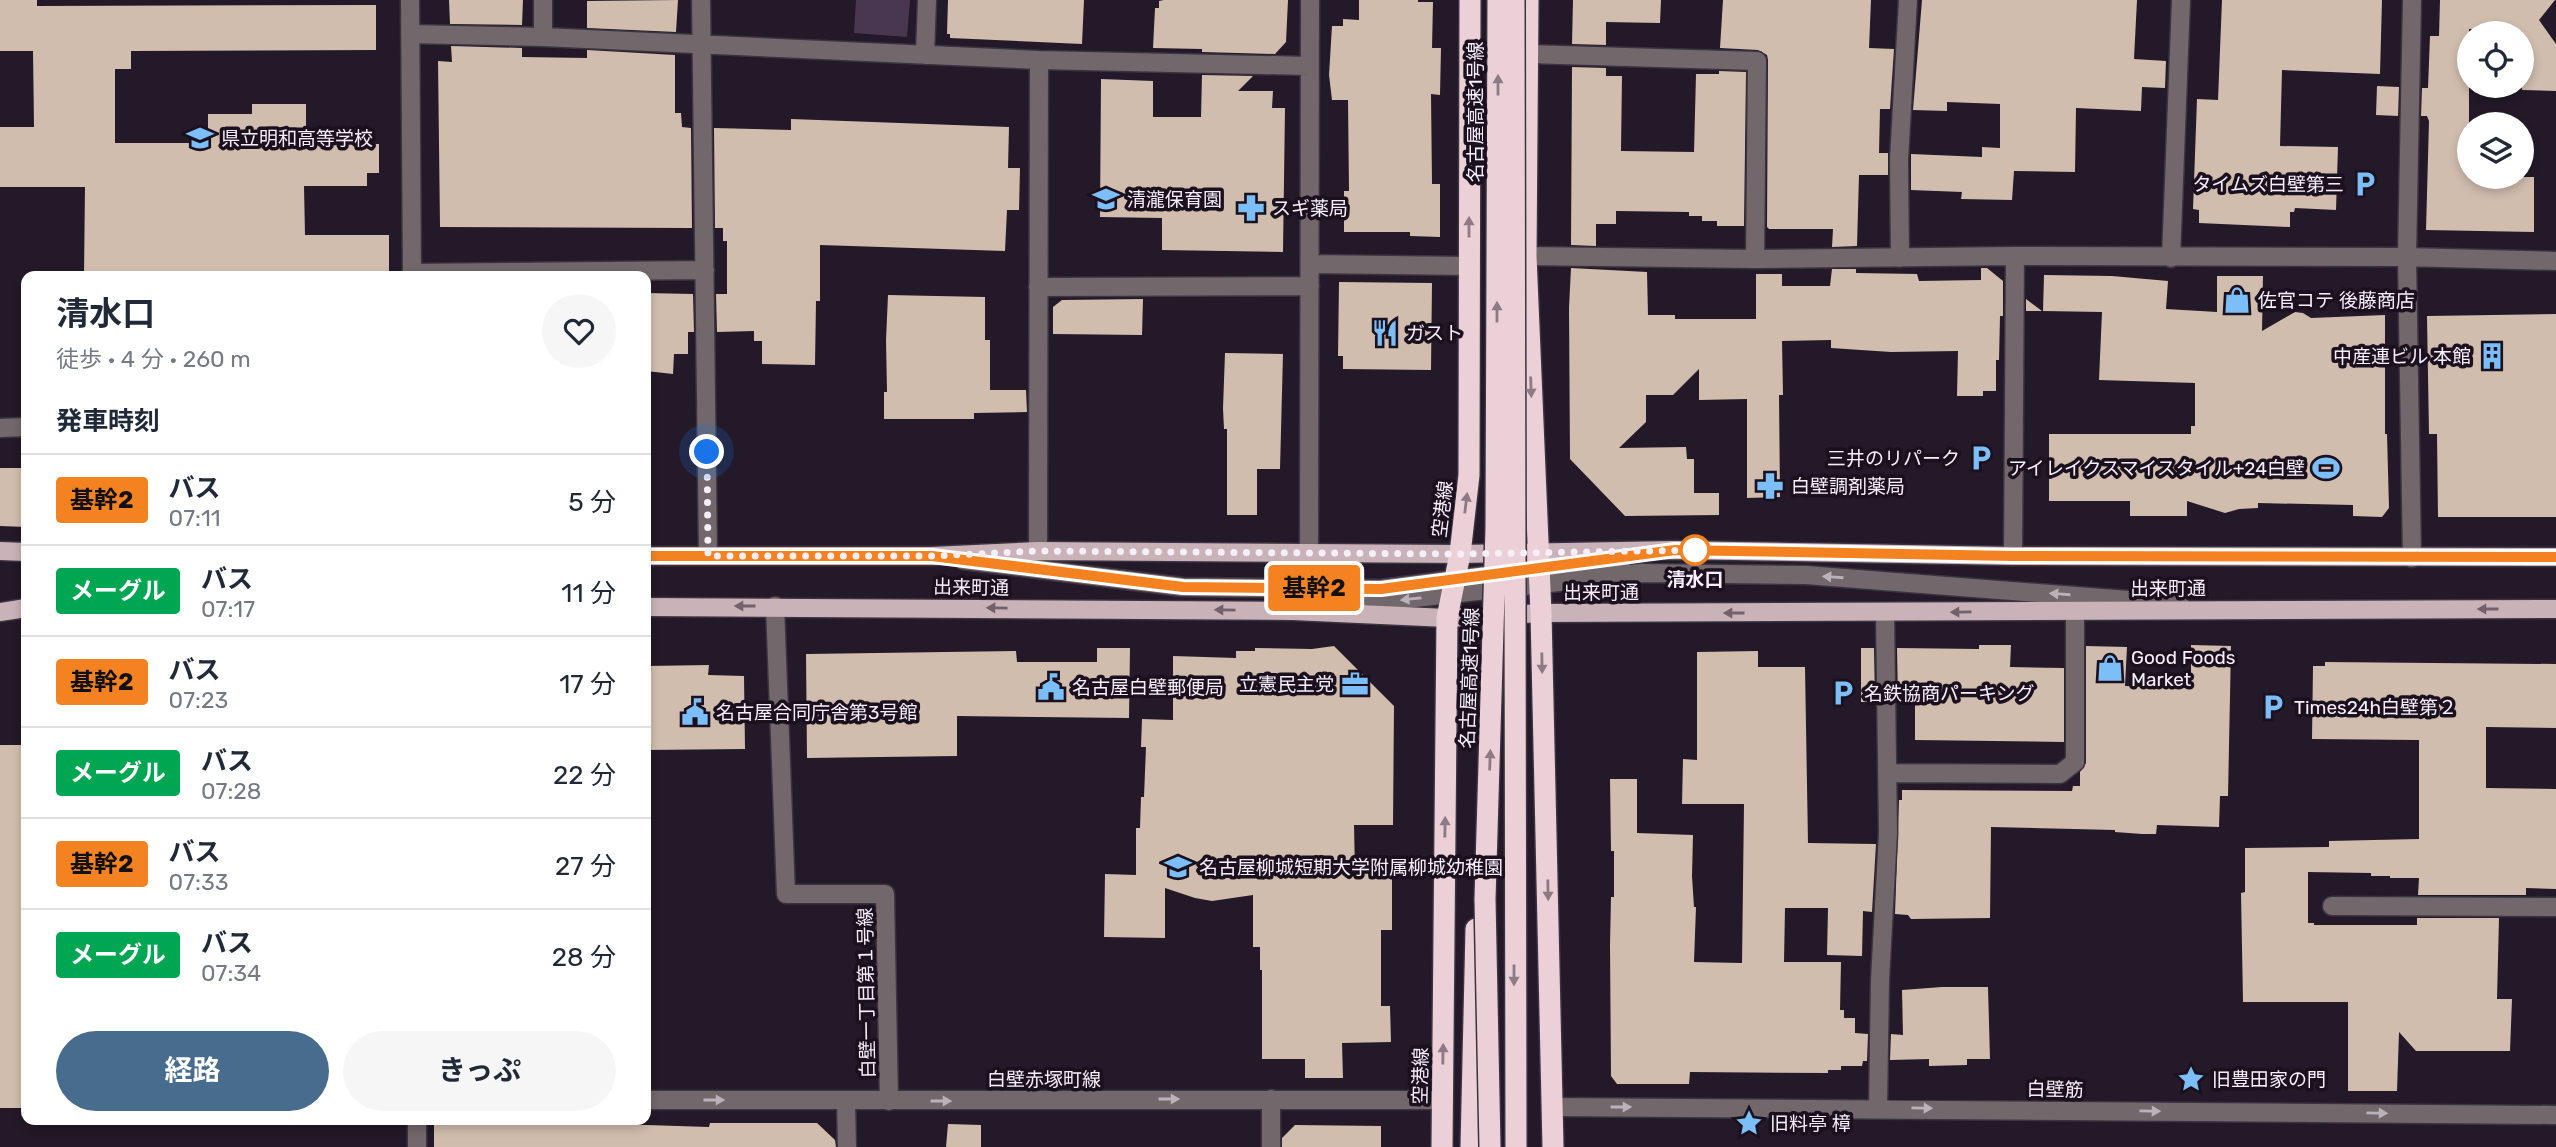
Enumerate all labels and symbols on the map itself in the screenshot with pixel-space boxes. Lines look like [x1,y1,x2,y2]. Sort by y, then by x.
street label: 名古屋高速1号線 [1464,41,1487,183]
one-way arrow [1492,74,1504,96]
school or university icon: 県立明和高等学校 [185,123,215,153]
place label: 県立明和高等学校 [221,127,373,150]
parking icon: タイムズ白壁第三 [2350,169,2380,199]
place label: タイムズ白壁第三 [2192,173,2344,196]
school or university icon: 清瀧保育園 [1091,184,1121,214]
place label: 清瀧保育園 [1127,188,1222,211]
pharmacy icon: スギ薬局 [1236,193,1266,223]
place label: スギ薬局 [1272,197,1348,220]
one-way arrow [1463,215,1475,237]
shop icon: 佐官コテ 後藤商店 [2222,285,2252,315]
place label: 佐官コテ 後藤商店 [2258,289,2415,312]
one-way arrow [1491,301,1503,323]
restaurant icon: ガスト [1370,318,1400,348]
place label: ガスト [1406,322,1463,345]
building icon: 中産連ビル 本館 [2477,341,2507,371]
place label: 中産連ビル 本館 [2333,345,2471,368]
one-way arrow [1526,376,1537,398]
your location [689,434,724,469]
parking icon: 三井のリパーク [1966,443,1996,473]
place label: 三井のリパーク [1827,447,1960,470]
sports icon: アイレイクスマイスタイル+24白壁 [2311,453,2341,483]
place label: アイレイクスマイスタイル+24白壁 [2008,457,2305,480]
pharmacy icon: 白壁調剤薬局 [1755,471,1785,501]
place label: 白壁調剤薬局 [1791,475,1905,498]
street label: 空港線 [1428,479,1457,539]
one-way arrow [1460,492,1471,514]
marker: 清水口 [1680,535,1710,565]
line badge: 基幹2 [1274,565,1354,611]
place label: 清水口 [1666,568,1724,591]
one-way arrow [1822,571,1844,582]
street label: 出来町通 [933,575,1009,600]
street label: 出来町通 [2130,577,2206,600]
street label: 出来町通 [1563,581,1639,604]
one-way arrow [2048,589,2070,600]
one-way arrow [1400,594,1422,605]
one-way arrow [734,600,756,612]
one-way arrow [986,602,1008,614]
one-way arrow [2477,603,2499,615]
one-way arrow [1213,605,1235,616]
one-way arrow [1950,606,1972,618]
street label: 名古屋高速1号線 [1456,607,1483,749]
one-way arrow [1722,607,1744,619]
place label: Good Foods Market [2131,646,2235,691]
one-way arrow [1537,652,1548,674]
shop icon: Good Foods Market [2095,653,2125,683]
office icon: 立憲民主党 [1340,669,1370,699]
public building icon: 名古屋白壁郵便局 [1036,672,1066,702]
place label: 立憲民主党 [1239,673,1334,696]
place label: 名古屋白壁郵便局 [1072,676,1224,699]
parking icon: 名鉄協商パーキング [1828,678,1858,708]
place label: 名鉄協商パーキング [1864,682,2034,705]
parking icon: Times24h白壁第２ [2258,692,2288,722]
place label: Times24h白壁第２ [2294,696,2457,719]
public building icon: 名古屋合同庁舎第3号館 [680,697,710,727]
place label: 名古屋合同庁舎第3号館 [716,701,917,724]
one-way arrow [1484,749,1496,771]
one-way arrow [1439,816,1451,838]
school or university icon: 名古屋柳城短期大学附属柳城幼稚園 [1163,852,1193,882]
place label: 名古屋柳城短期大学附属柳城幼稚園 [1199,856,1503,879]
one-way arrow [1542,880,1554,902]
street label: 白壁一丁目第１号線 [854,907,879,1079]
one-way arrow [1508,964,1520,986]
one-way arrow [1437,1043,1448,1065]
street label: 空港線 [1409,1047,1432,1105]
place icon: 旧豊田家の門 [2176,1064,2206,1094]
street label: 白壁赤塚町線 [987,1068,1101,1091]
place label: 旧豊田家の門 [2212,1068,2326,1091]
street label: 白壁筋 [2026,1078,2084,1101]
one-way arrow [1158,1093,1180,1105]
one-way arrow [703,1095,725,1106]
one-way arrow [931,1095,953,1107]
one-way arrow [1611,1101,1633,1113]
one-way arrow [1912,1102,1934,1114]
one-way arrow [2139,1105,2161,1117]
one-way arrow [2367,1107,2389,1119]
place icon: 旧料亭 樟 [1734,1108,1764,1138]
place label: 旧料亭 樟 [1770,1112,1851,1135]

